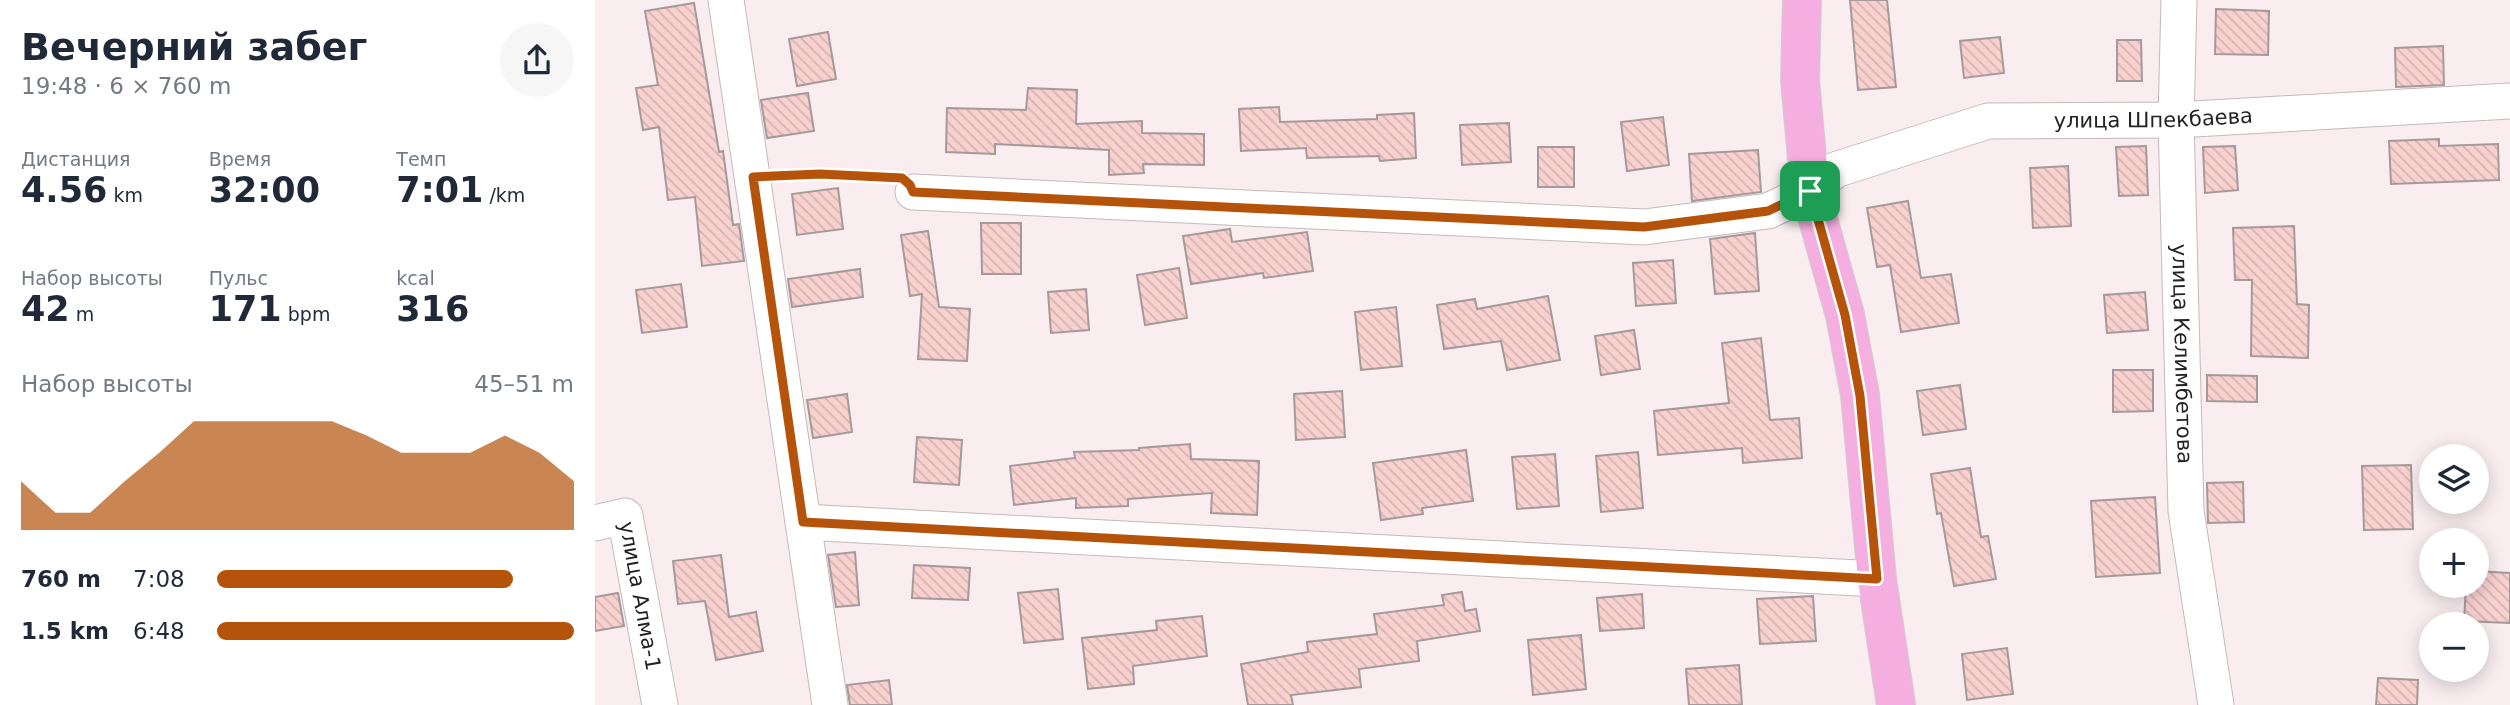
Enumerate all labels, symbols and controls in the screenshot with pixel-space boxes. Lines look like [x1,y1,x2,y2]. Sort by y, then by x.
button: share [500,23,574,97]
text: Вечерний забег [21,25,367,69]
text: 19:48 · 6 × 760 m [21,73,231,99]
street label: улица Шпекбаева [2054,104,2253,133]
text: Дистанция [21,148,130,170]
text: Время [209,148,271,170]
text: Темп [396,148,446,170]
pin [1780,161,1840,221]
text: 4.56 [21,170,107,210]
text: 32:00 [209,170,320,210]
text: 7:01 [396,170,483,210]
icon: arrive [1791,172,1829,210]
text: km [107,184,143,206]
text: /km [483,184,525,206]
street label: улица Келимбетова [2167,243,2197,464]
text: Набор высоты [21,267,163,289]
text: Пульс [209,267,268,289]
text: kcal [396,267,435,289]
text: 42 [21,289,70,329]
text: 171 [209,289,282,329]
text: 316 [396,289,469,329]
text: m [70,303,94,325]
text: bpm [282,303,330,325]
text: Набор высоты [21,371,193,397]
text: 45–51 m [474,371,574,397]
map controls [2419,444,2489,682]
button: layers [2419,444,2489,514]
street label: улица Алма-1 [614,519,665,672]
button: + [2419,528,2489,598]
text: 760 m [21,566,101,592]
text: 7:08 [133,566,185,592]
button: − [2419,612,2489,682]
text: 1.5 km [21,618,109,644]
text: 6:48 [133,618,185,644]

